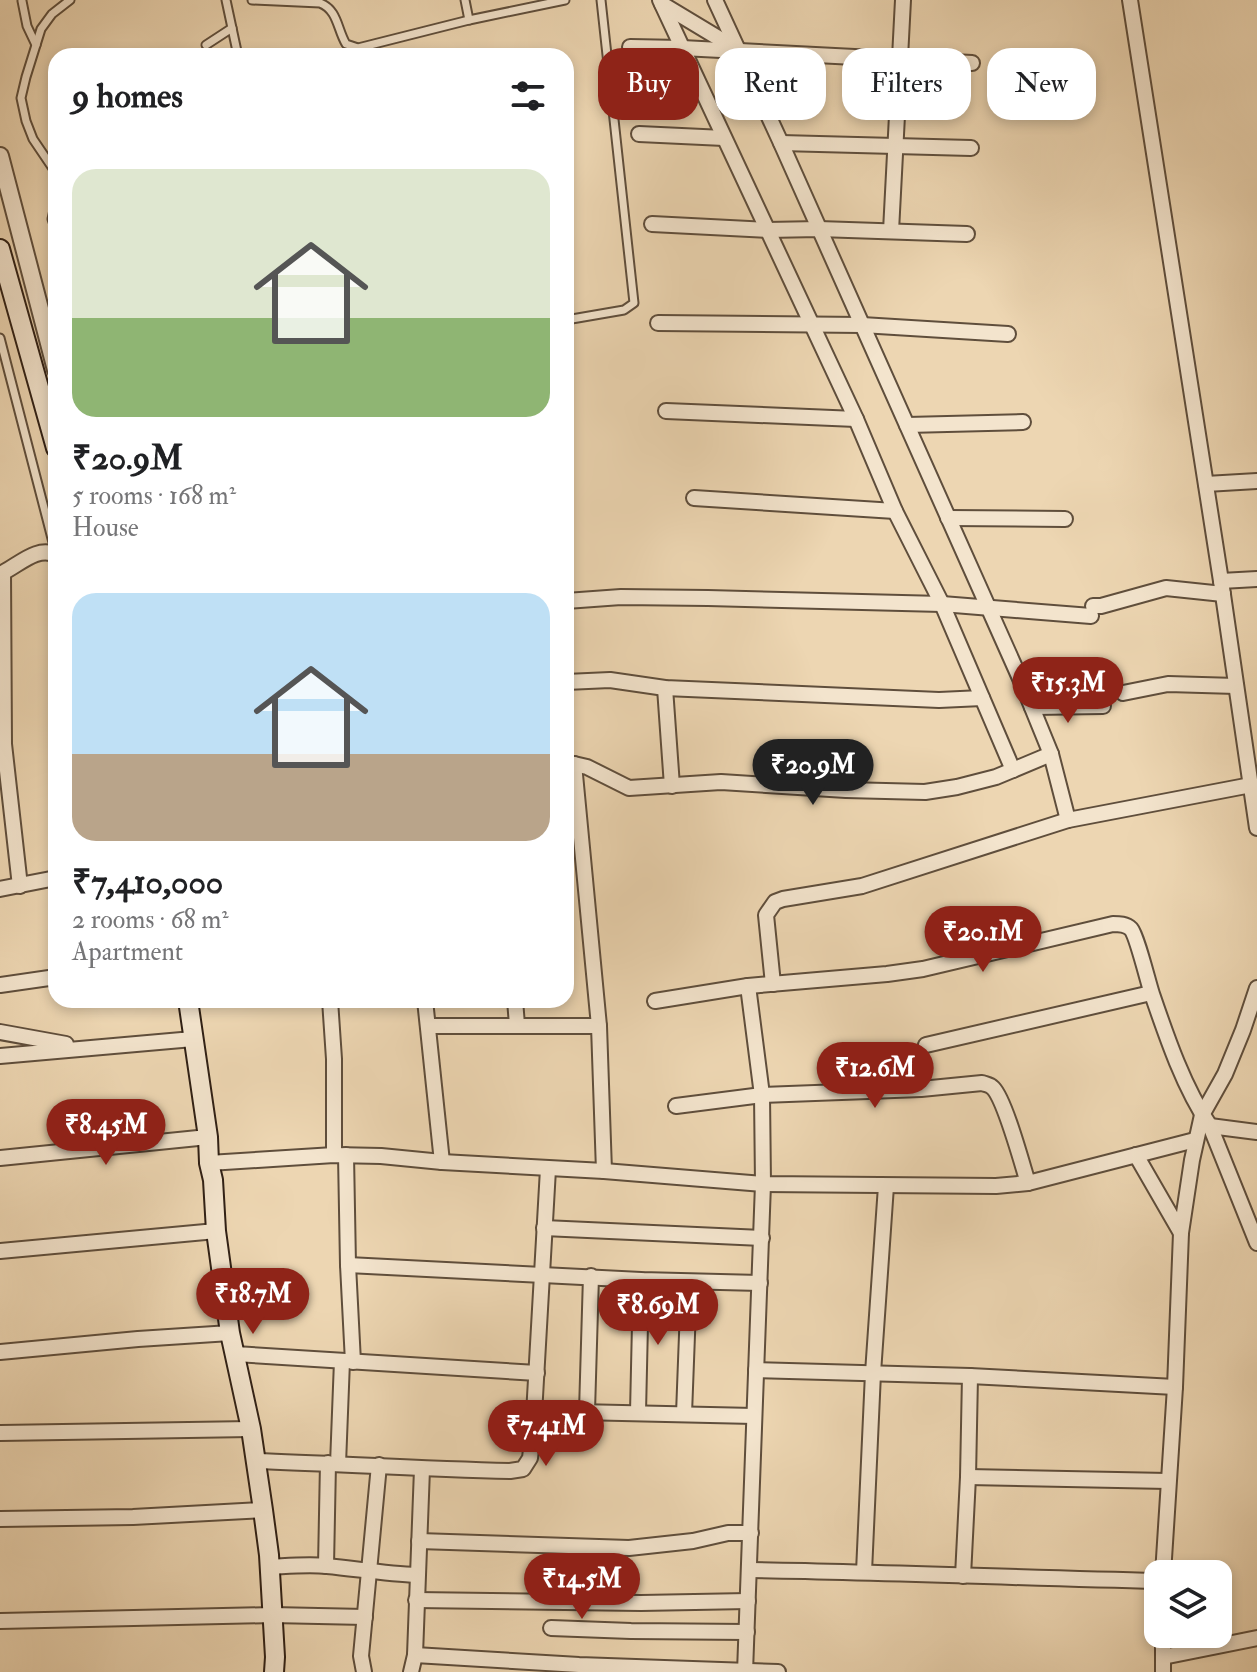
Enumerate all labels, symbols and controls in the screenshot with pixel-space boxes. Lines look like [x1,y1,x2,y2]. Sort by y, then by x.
chip: Buy [598,48,699,120]
chip: Rent [715,48,826,120]
chip: Filters [842,48,971,120]
chip: New [987,48,1096,120]
icon: filters [506,74,550,118]
text: 9 homes [72,75,183,118]
icon: home [239,221,383,365]
text: ₹20.9M [72,437,183,480]
text: 5 rooms · 168 m² [72,480,236,512]
text: House [72,512,139,544]
icon: home [239,645,383,789]
pin: ₹15.3M [1003,657,1133,725]
text: ₹15.3M [1030,667,1106,699]
pin: ₹20.9M [748,739,878,807]
text: ₹20.9M [771,749,855,781]
text: ₹7,410,000 [72,861,223,904]
text: 2 rooms · 68 m² [72,904,229,936]
pin: ₹20.1M [918,906,1048,974]
text: ₹20.1M [943,916,1023,948]
text: Apartment [72,936,183,968]
pin: ₹12.6M [810,1042,940,1110]
text: ₹12.6M [835,1052,915,1084]
pin: ₹8.45M [41,1099,171,1167]
text: ₹8.45M [64,1109,148,1141]
pin: ₹18.7M [188,1268,318,1336]
text: ₹18.7M [214,1278,292,1310]
pin: ₹8.69M [593,1279,723,1347]
text: ₹8.69M [616,1289,700,1321]
pin: ₹7.41M [481,1400,611,1468]
text: ₹7.41M [506,1410,586,1442]
pin: ₹14.5M [517,1553,647,1621]
map controls [1144,1560,1232,1648]
button: layers [1144,1560,1232,1648]
text: ₹14.5M [542,1563,622,1595]

